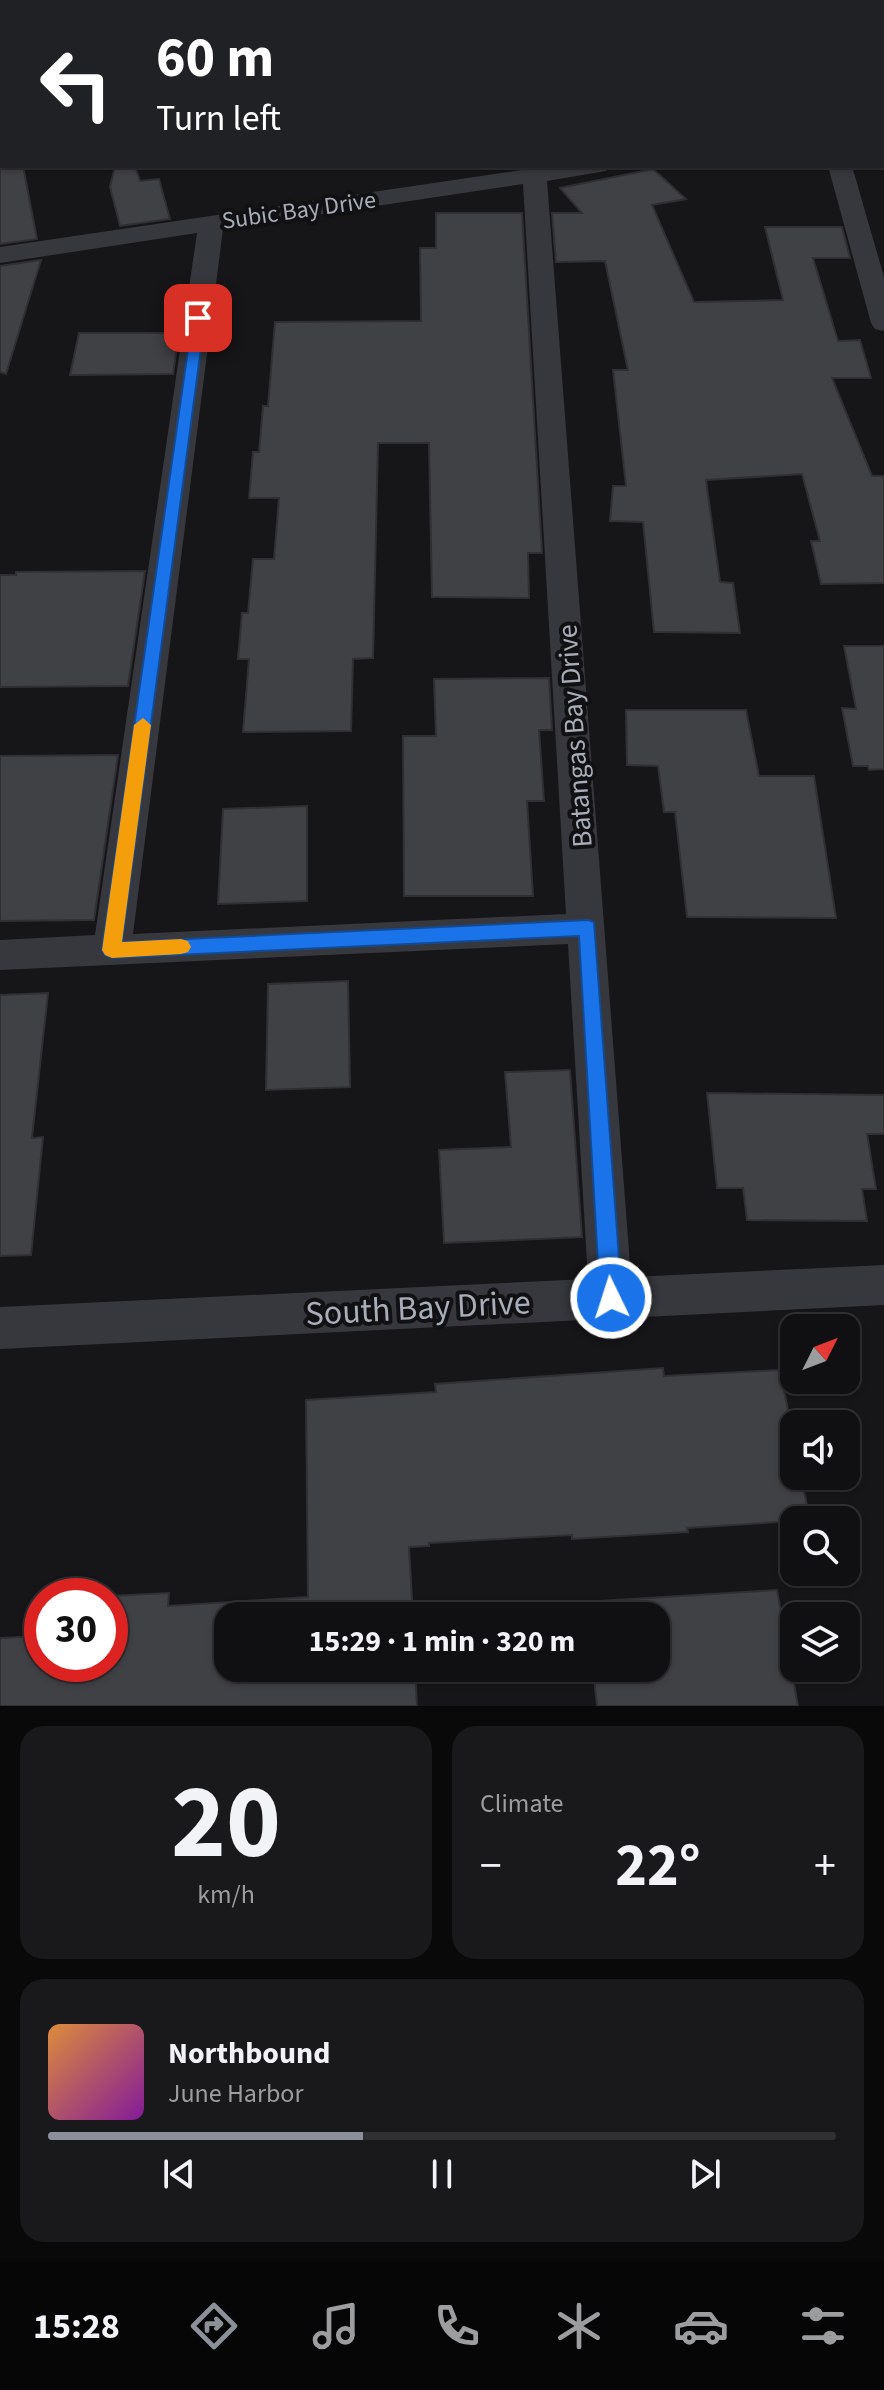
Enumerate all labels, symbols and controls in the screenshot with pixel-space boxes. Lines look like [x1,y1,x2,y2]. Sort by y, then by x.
text: 60 m [156,19,274,98]
icon: left [24,32,128,136]
text: Turn left [156,93,281,144]
street label: Subic Bay Drive [220,182,378,239]
pin [164,284,232,352]
icon: arrive [176,296,220,340]
street label: Batangas Bay Drive [547,623,603,849]
position arrow [569,1256,653,1340]
street label: South Bay Drive [304,1278,532,1339]
north arrow [780,1314,860,1394]
map controls [780,1314,860,1682]
button: sound [780,1410,860,1490]
button: search [780,1506,860,1586]
speed limit sign: 30 [24,1578,128,1682]
button: layers [780,1602,860,1682]
text: 15:29 · 1 min · 320 m [309,1620,575,1663]
text: 20 [171,1750,281,1898]
text: Climate [480,1785,564,1822]
text: 22° [615,1824,701,1909]
text: − [480,1835,502,1898]
text: + [814,1835,836,1898]
text: km/h [197,1876,255,1913]
text: Northbound [168,2032,330,2075]
text: June Harbor [168,2075,304,2112]
icon: previous [157,2152,201,2196]
icon: pause [420,2152,464,2196]
icon: next [683,2152,727,2196]
icon: directions [186,2298,242,2354]
icon: music [308,2298,364,2354]
icon: phone [429,2298,485,2354]
icon: climate [551,2298,607,2354]
icon: car [673,2298,729,2354]
icon: filters [795,2298,851,2354]
text: 15:28 [33,2301,120,2352]

